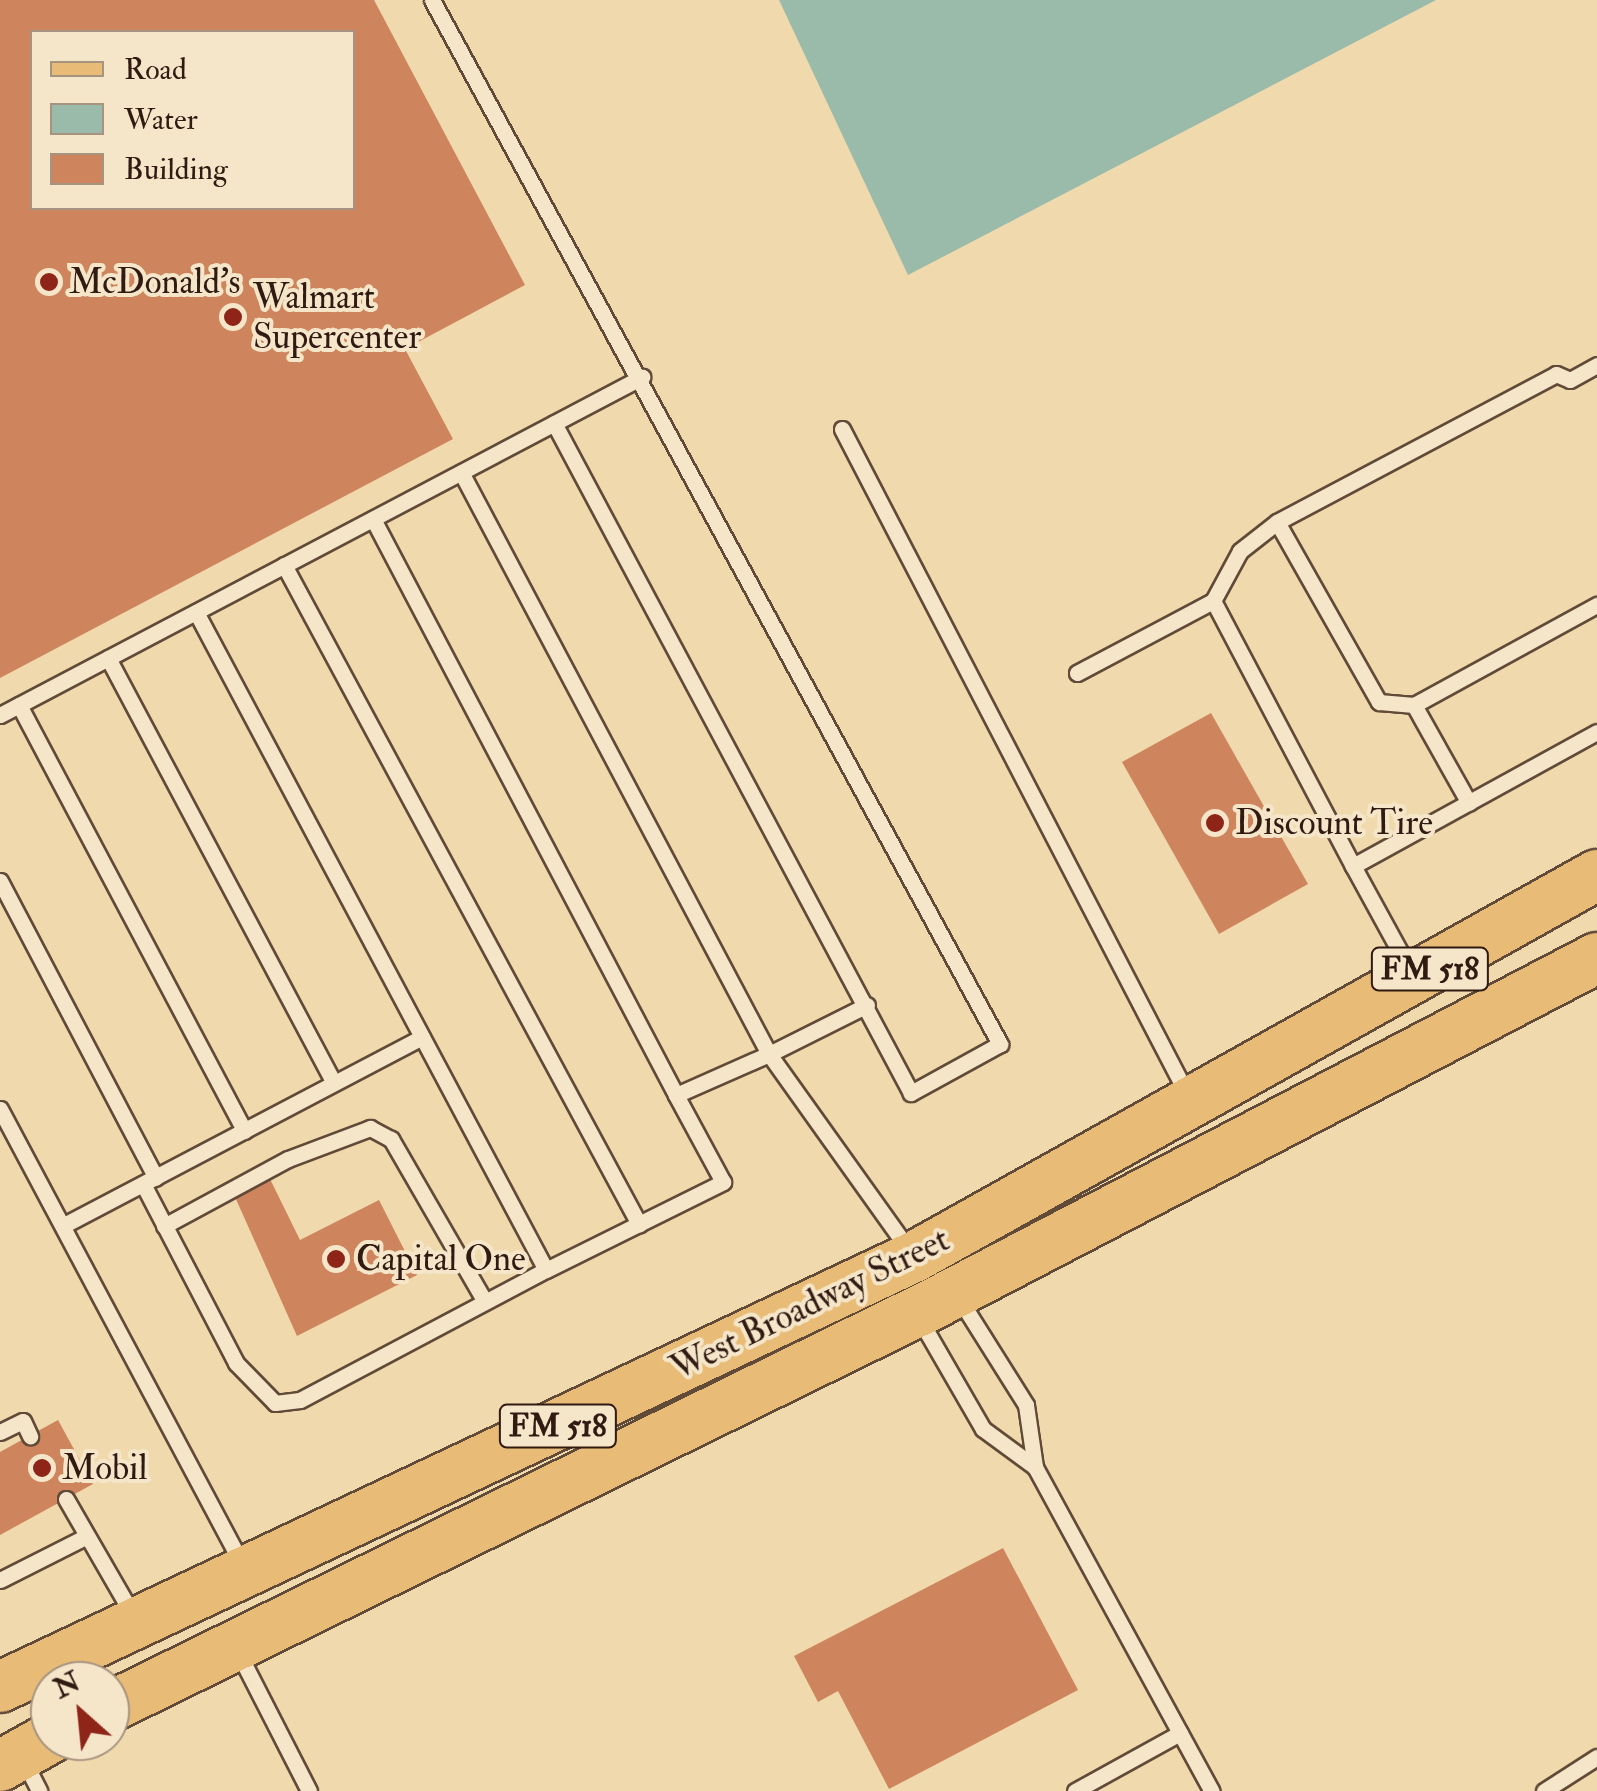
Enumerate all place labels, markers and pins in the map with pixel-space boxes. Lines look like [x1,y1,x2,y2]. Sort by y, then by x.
place label: McDonald's [69,261,240,303]
marker: McDonald's [38,271,60,293]
place label: Walmart Supercenter [253,276,421,358]
marker: Walmart Supercenter [222,306,244,328]
place label: Discount Tire [1235,802,1433,844]
marker: Discount Tire [1204,812,1226,834]
place label: Capital One [356,1238,526,1280]
marker: Capital One [325,1248,347,1270]
place label: Mobil [62,1447,147,1489]
marker: Mobil [31,1457,53,1479]

